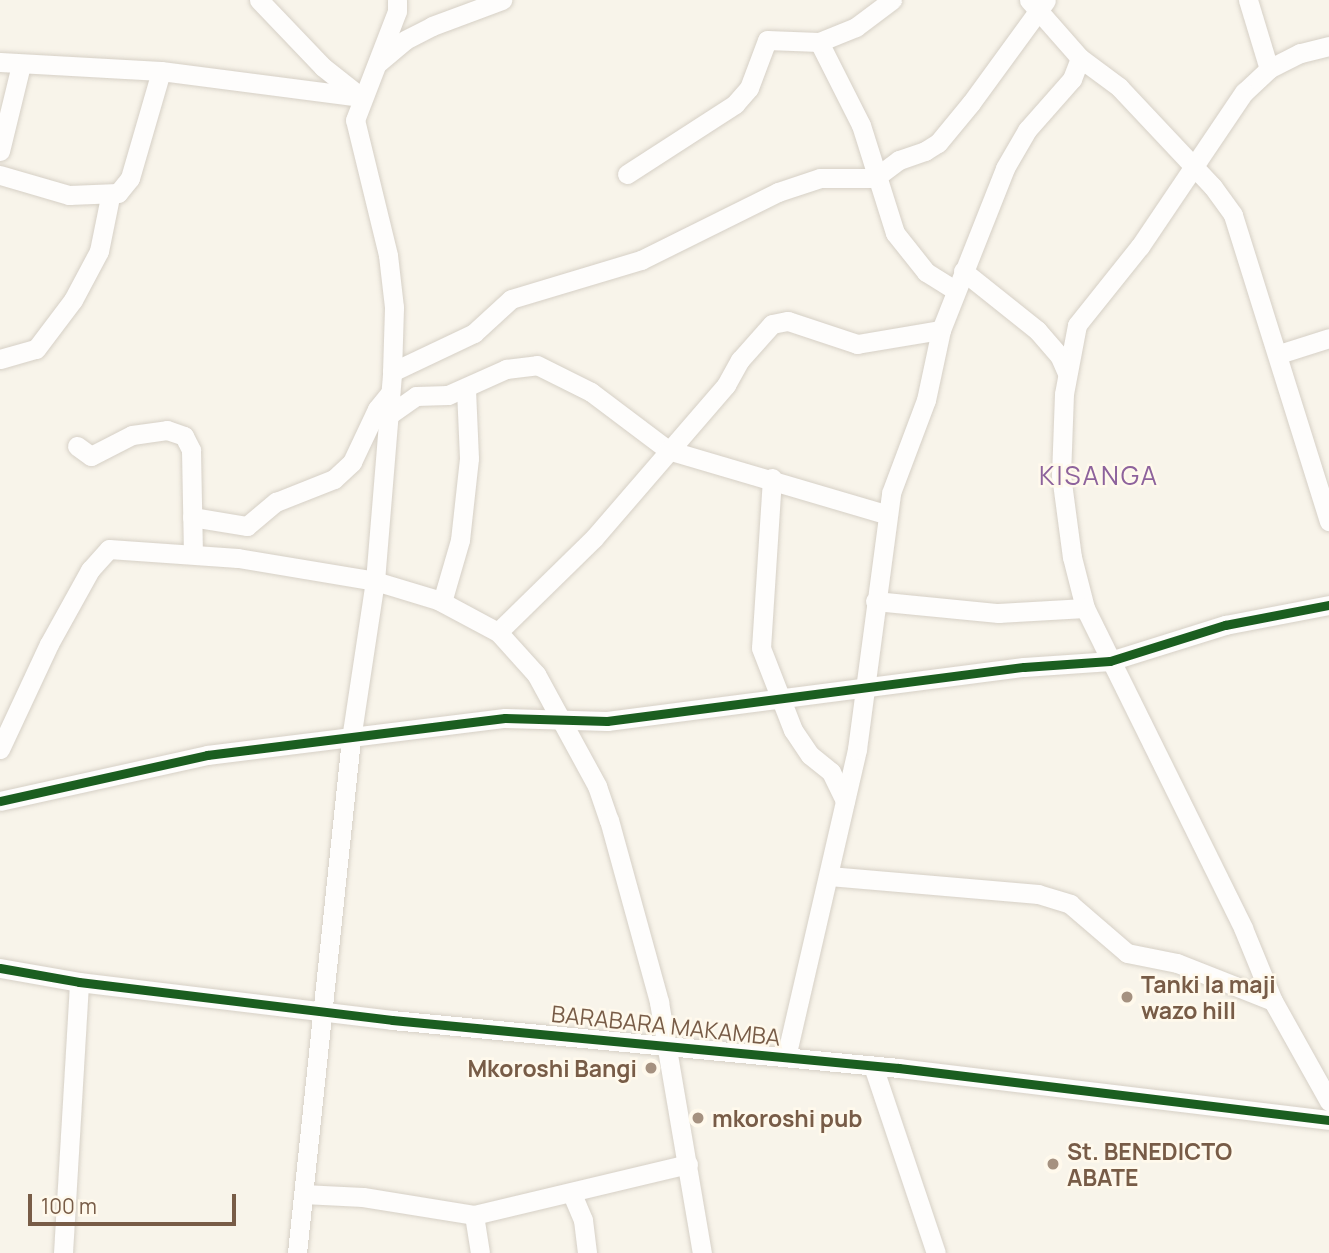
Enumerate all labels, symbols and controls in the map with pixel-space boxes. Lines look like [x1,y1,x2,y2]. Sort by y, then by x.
district label: KISANGA [1040,460,1158,492]
place label: Tanki la maji wazo hill [1141,970,1276,1024]
marker: Tanki la maji wazo hill [1119,989,1135,1005]
street label: BARABARA MAKAMBA [550,999,782,1051]
place label: Mkoroshi Bangi [467,1054,637,1082]
marker: Mkoroshi Bangi [643,1060,659,1076]
place label: mkoroshi pub [712,1104,863,1132]
marker: mkoroshi pub [690,1110,706,1126]
place label: St. BENEDICTO ABATE [1067,1137,1232,1191]
marker: St. BENEDICTO ABATE [1045,1156,1061,1172]
scale bar [32,1180,240,1224]
text: 100 m [41,1192,97,1220]

